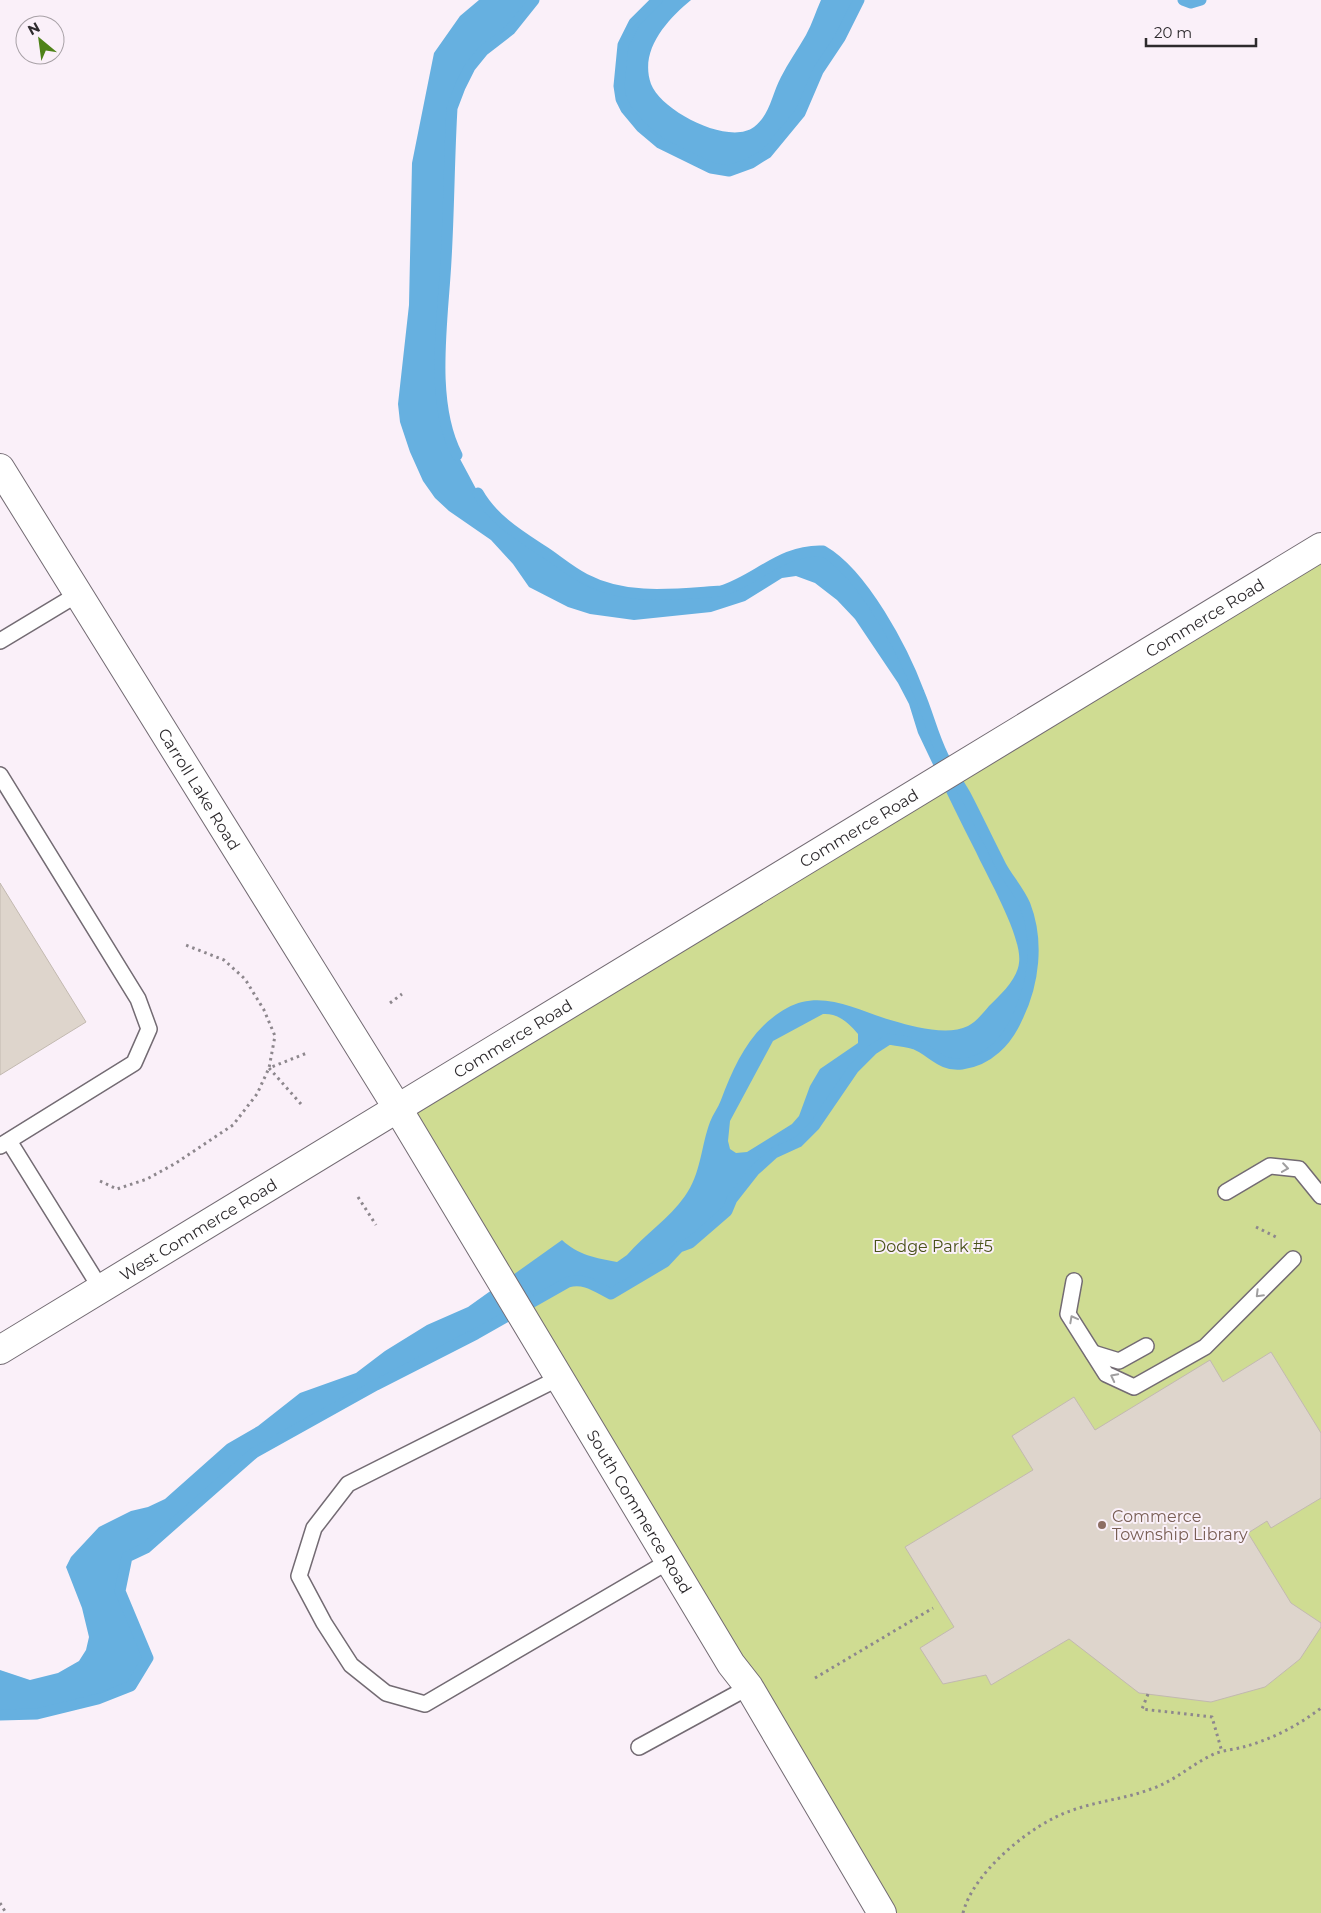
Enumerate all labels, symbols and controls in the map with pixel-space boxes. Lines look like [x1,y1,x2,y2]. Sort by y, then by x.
north arrow [15,15,65,65]
scale bar [1146,15,1256,47]
text: N [24,18,43,39]
text: 20 m [1154,23,1192,42]
street label: Commerce Road [1142,574,1268,661]
street label: Carroll Lake Road [154,725,244,854]
street label: Commerce Road [796,785,922,871]
street label: Commerce Road [450,995,576,1082]
one-way arrow [1281,1162,1289,1172]
street label: West Commerce Road [116,1174,280,1285]
park label: Dodge Park #5 [873,1237,993,1256]
one-way arrow [1255,1288,1264,1297]
one-way arrow [1069,1316,1079,1325]
one-way arrow [1110,1373,1119,1383]
street label: South Commerce Road [583,1426,696,1597]
place label: Commerce Township Library [1112,1507,1248,1544]
marker: Commerce Township Library [1096,1519,1108,1531]

